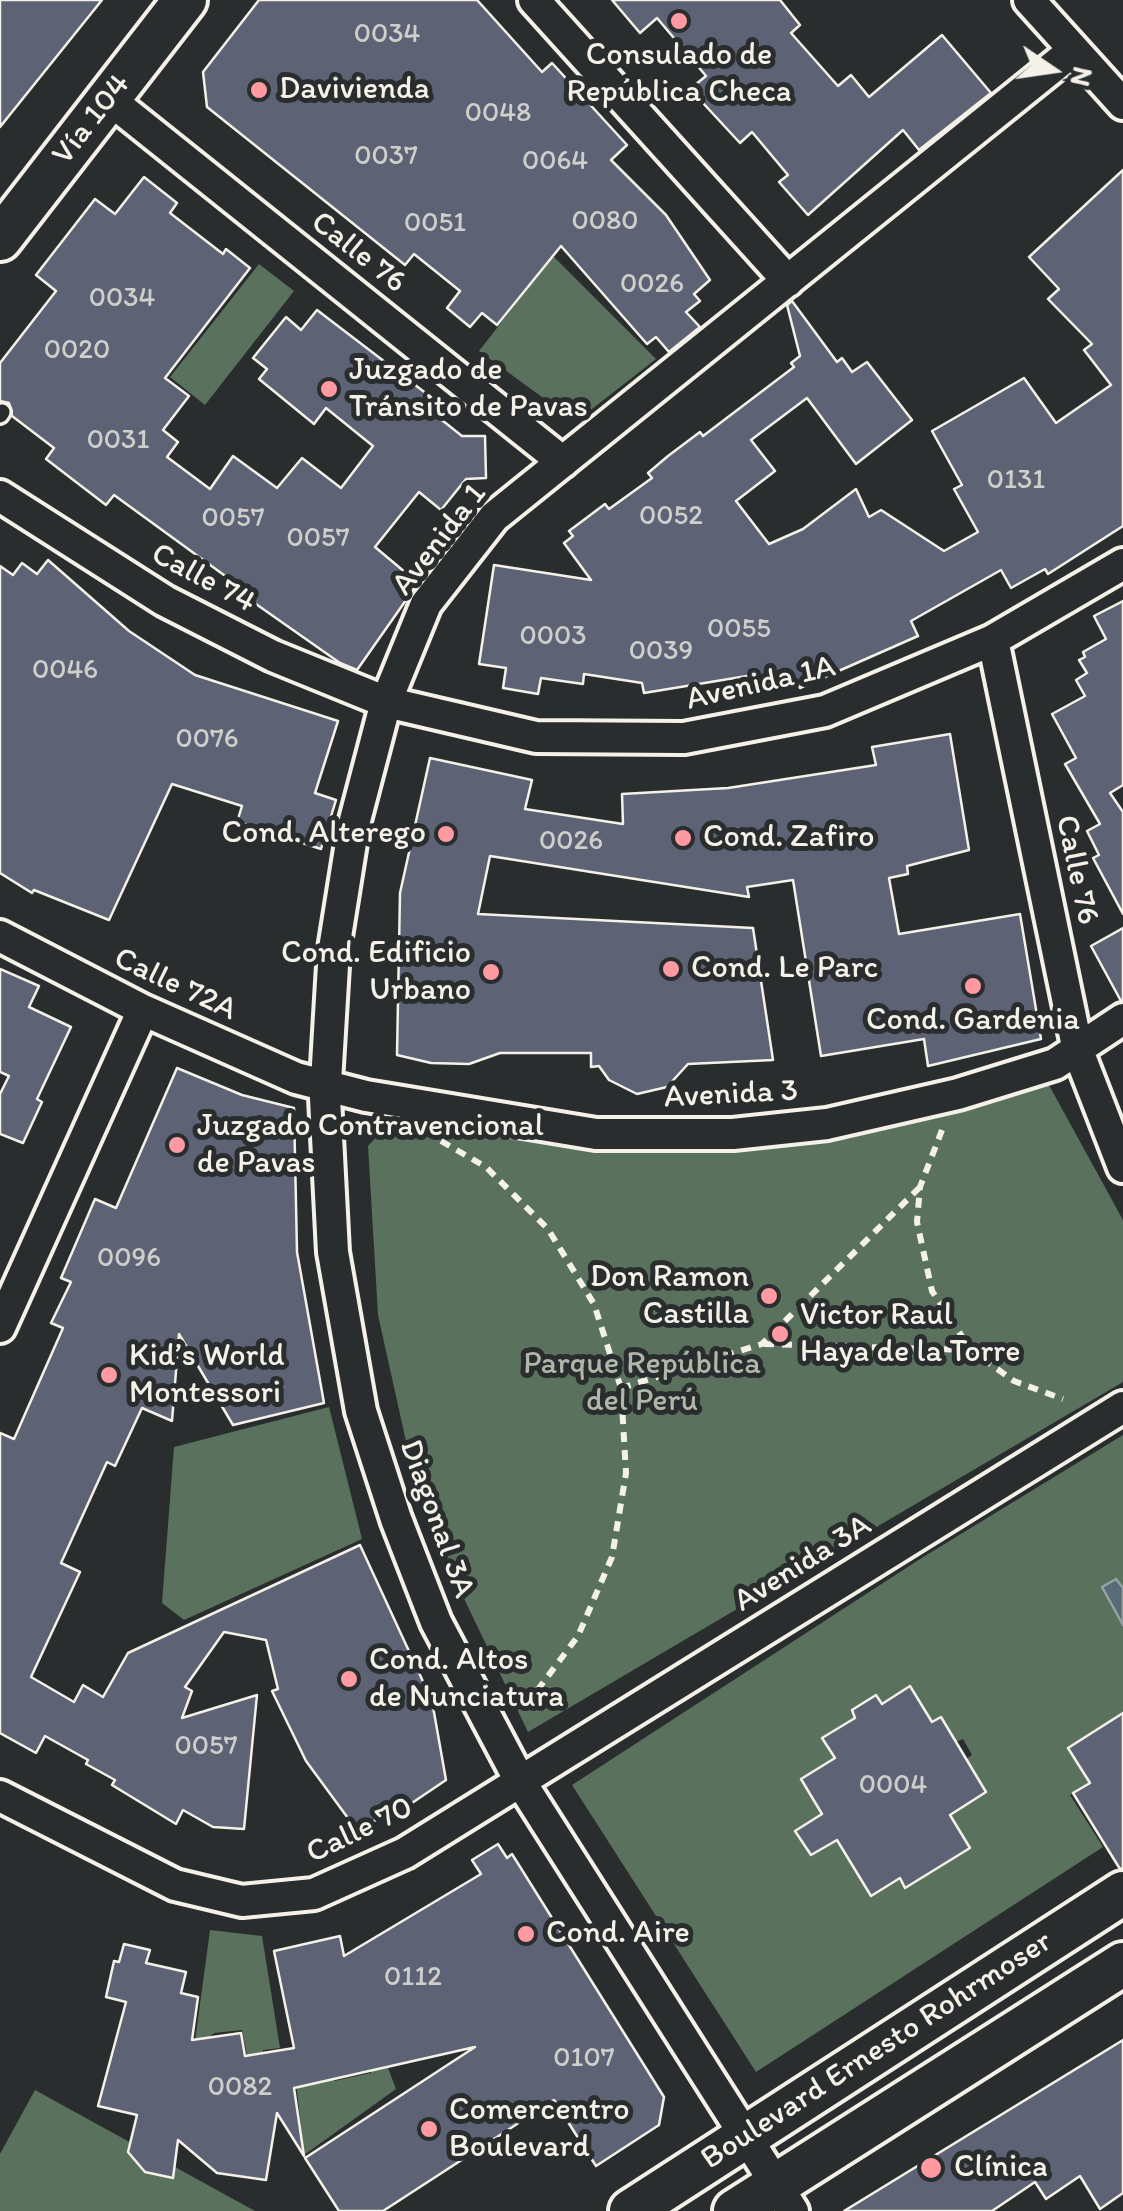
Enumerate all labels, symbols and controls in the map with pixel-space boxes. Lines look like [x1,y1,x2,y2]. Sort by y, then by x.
marker: Consulado de República Checa [668,10,690,32]
house number: 0034 [354,18,420,52]
north arrow [1003,20,1103,120]
place label: Consulado de República Checa [566,37,792,112]
text: N [1064,64,1101,90]
street label: Vía 104 [45,67,139,173]
place label: Davivienda [279,71,429,109]
marker: Davivienda [248,79,270,101]
house number: 0048 [465,97,531,131]
house number: 0037 [354,140,418,174]
house number: 0064 [522,145,588,179]
street label: Calle 76 [303,204,413,302]
house number: 0080 [571,205,639,239]
house number: 0051 [404,207,466,241]
house number: 0026 [620,268,684,302]
house number: 0034 [89,282,155,316]
house number: 0020 [44,334,110,368]
place label: Juzgado de Tránsito de Pavas [349,352,588,427]
marker: Juzgado de Tránsito de Pavas [318,378,340,400]
house number: 0031 [87,424,149,458]
house number: 0131 [987,464,1045,498]
street label: Avenida 1 [384,476,496,604]
house number: 0052 [639,500,703,534]
house number: 0057 [201,502,265,536]
house number: 0057 [286,522,350,556]
street label: Calle 74 [144,536,262,622]
house number: 0055 [707,613,771,647]
house number: 0003 [519,620,587,654]
house number: 0039 [629,635,693,669]
street label: Avenida 1A [683,648,839,720]
house number: 0046 [32,654,98,688]
house number: 0076 [175,723,239,757]
street label: Calle 76 [1046,812,1106,928]
place label: Cond. Alterego [221,815,426,853]
place label: Cond. Zafiro [703,819,874,857]
marker: Cond. Alterego [435,823,457,845]
house number: 0026 [539,825,603,859]
marker: Cond. Zafiro [672,827,694,849]
place label: Cond. Edificio Urbano [281,935,471,1010]
street label: Calle 72A [108,940,242,1030]
place label: Cond. Le Parc [691,950,878,988]
marker: Cond. Le Parc [660,958,682,980]
marker: Cond. Edificio Urbano [480,961,502,983]
marker: Cond. Gardenia [962,975,984,997]
place label: Cond. Gardenia [866,1002,1080,1040]
street label: Avenida 3 [663,1072,799,1118]
place label: Juzgado Contravencional de Pavas [197,1108,544,1183]
marker: Juzgado Contravencional de Pavas [166,1134,188,1156]
house number: 0096 [97,1242,161,1276]
place label: Don Ramon Castilla [590,1259,749,1334]
marker: Don Ramon Castilla [758,1285,780,1307]
place label: Victor Raul Haya de la Torre [800,1297,1021,1372]
marker: Victor Raul Haya de la Torre [769,1323,791,1345]
place label: Kid’s World Montessori [129,1338,285,1413]
park label: Parque República del Perú [523,1346,761,1421]
marker: Kid’s World Montessori [98,1364,120,1386]
street label: Diagonal 3A [390,1435,482,1603]
street label: Avenida 3A [727,1507,879,1621]
place label: Cond. Altos de Nunciatura [369,1642,564,1717]
marker: Cond. Altos de Nunciatura [338,1668,360,1690]
house number: 0057 [174,1730,238,1764]
house number: 0004 [859,1769,927,1803]
street label: Calle 70 [301,1789,419,1873]
place label: Cond. Aire [546,1915,690,1953]
marker: Cond. Aire [515,1923,537,1945]
street label: Boulevard Ernesto Rohrmoser [695,1923,1059,2179]
house number: 0112 [384,1961,442,1995]
house number: 0107 [553,2042,615,2076]
house number: 0082 [208,2071,272,2105]
place label: Comercentro Boulevard [449,2092,630,2167]
marker: Comercentro Boulevard [418,2118,440,2140]
place label: Clínica [954,2149,1048,2187]
marker: Clínica [918,2155,944,2181]

